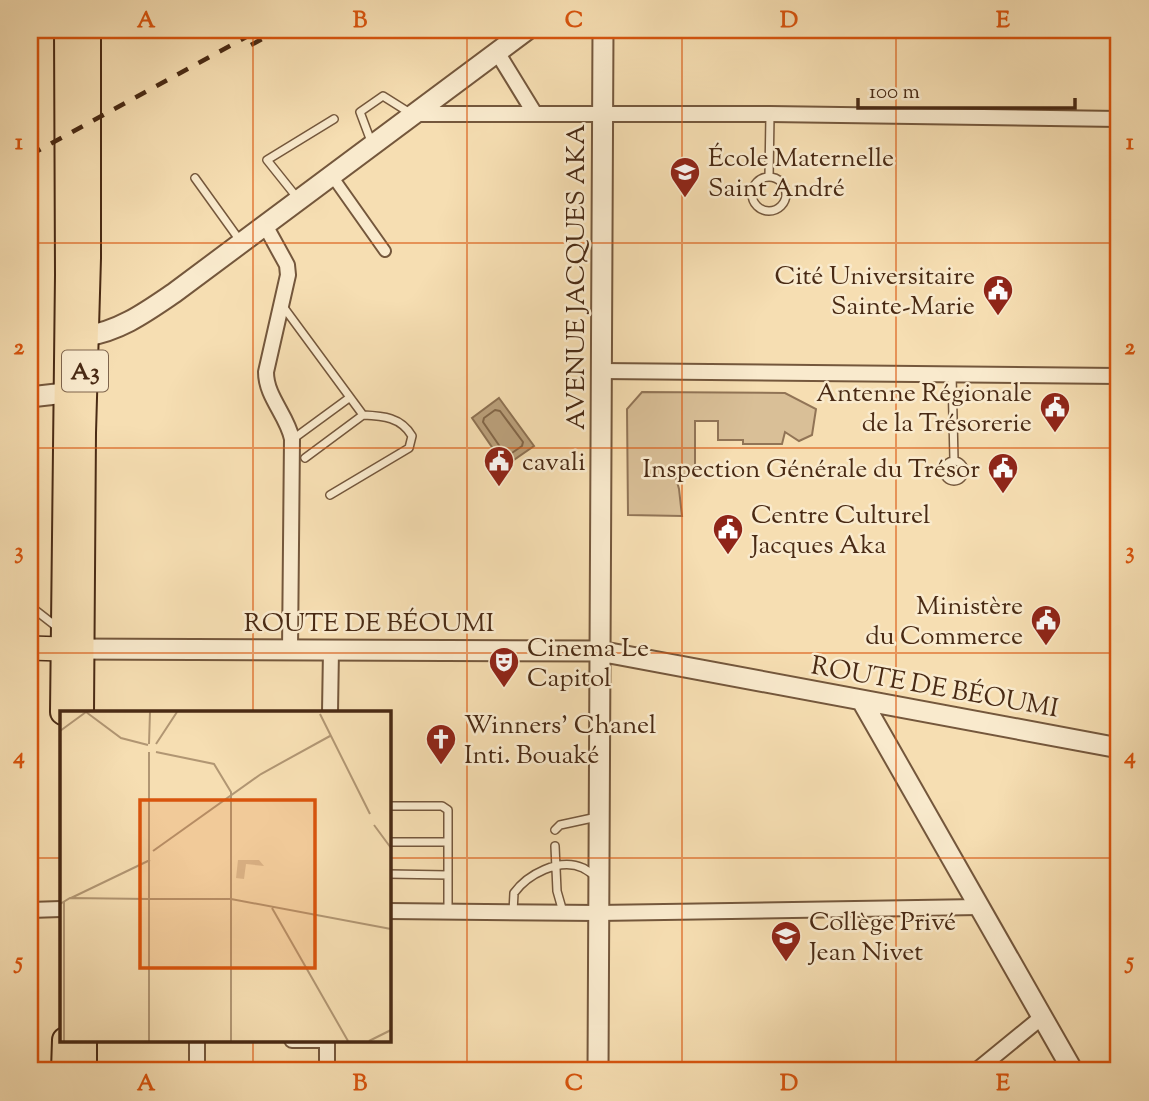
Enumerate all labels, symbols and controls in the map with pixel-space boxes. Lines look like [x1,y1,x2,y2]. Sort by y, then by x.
text: A [137,5,156,38]
text: B [353,5,368,38]
text: C [565,5,583,38]
text: D [780,5,798,38]
text: E [996,5,1010,38]
scale bar [858,66,1076,110]
text: 100 m [869,78,920,108]
street label: AVENUE JACQUES AKA [559,124,596,430]
text: 1 [15,127,23,160]
text: 1 [1126,127,1134,160]
place label: École Maternelle Saint André [708,141,894,208]
school or university icon: École Maternelle Saint André [668,155,702,199]
place label: Cité Universitaire Sainte-Marie [775,259,975,326]
public building icon: Cité Universitaire Sainte-Marie [981,273,1015,317]
text: 2 [14,332,25,365]
text: 2 [1125,332,1136,365]
road number: A3 [62,350,108,392]
place label: Antenne Régionale de la Trésorerie [816,376,1032,443]
public building icon: Antenne Régionale de la Trésorerie [1038,390,1072,434]
public building icon: cavali [482,444,516,488]
place label: cavali [522,445,586,482]
public building icon: Inspection Générale du Trésor [986,451,1020,495]
place label: Inspection Générale du Trésor [642,452,980,489]
place label: Centre Culturel Jacques Aka [749,498,930,565]
public building icon: Centre Culturel Jacques Aka [711,512,745,556]
text: 3 [14,536,24,569]
text: 3 [1125,536,1135,569]
place label: Ministère du Commerce [865,589,1023,656]
public building icon: Ministère du Commerce [1029,603,1063,647]
street label: ROUTE DE BÉOUMI [244,606,495,643]
place label: Cinema Le Capitol [527,631,649,698]
theatre icon: Cinema Le Capitol [487,645,521,689]
street label: ROUTE DE BÉOUMI [808,648,1062,729]
place label: Winners' Chanel Inti. Bouaké [464,708,656,775]
inset map [60,711,390,1042]
church icon: Winners' Chanel Inti. Bouaké [424,722,458,766]
text: 4 [12,741,25,774]
text: 4 [1123,741,1136,774]
place label: Collège Privé Jean Nivet [807,905,956,972]
school or university icon: Collège Privé Jean Nivet [769,919,803,963]
text: 5 [13,946,23,979]
text: 5 [1124,946,1134,979]
text: A [137,1068,156,1101]
text: B [353,1068,368,1101]
text: C [565,1068,583,1101]
text: D [780,1068,798,1101]
text: E [996,1068,1010,1101]

